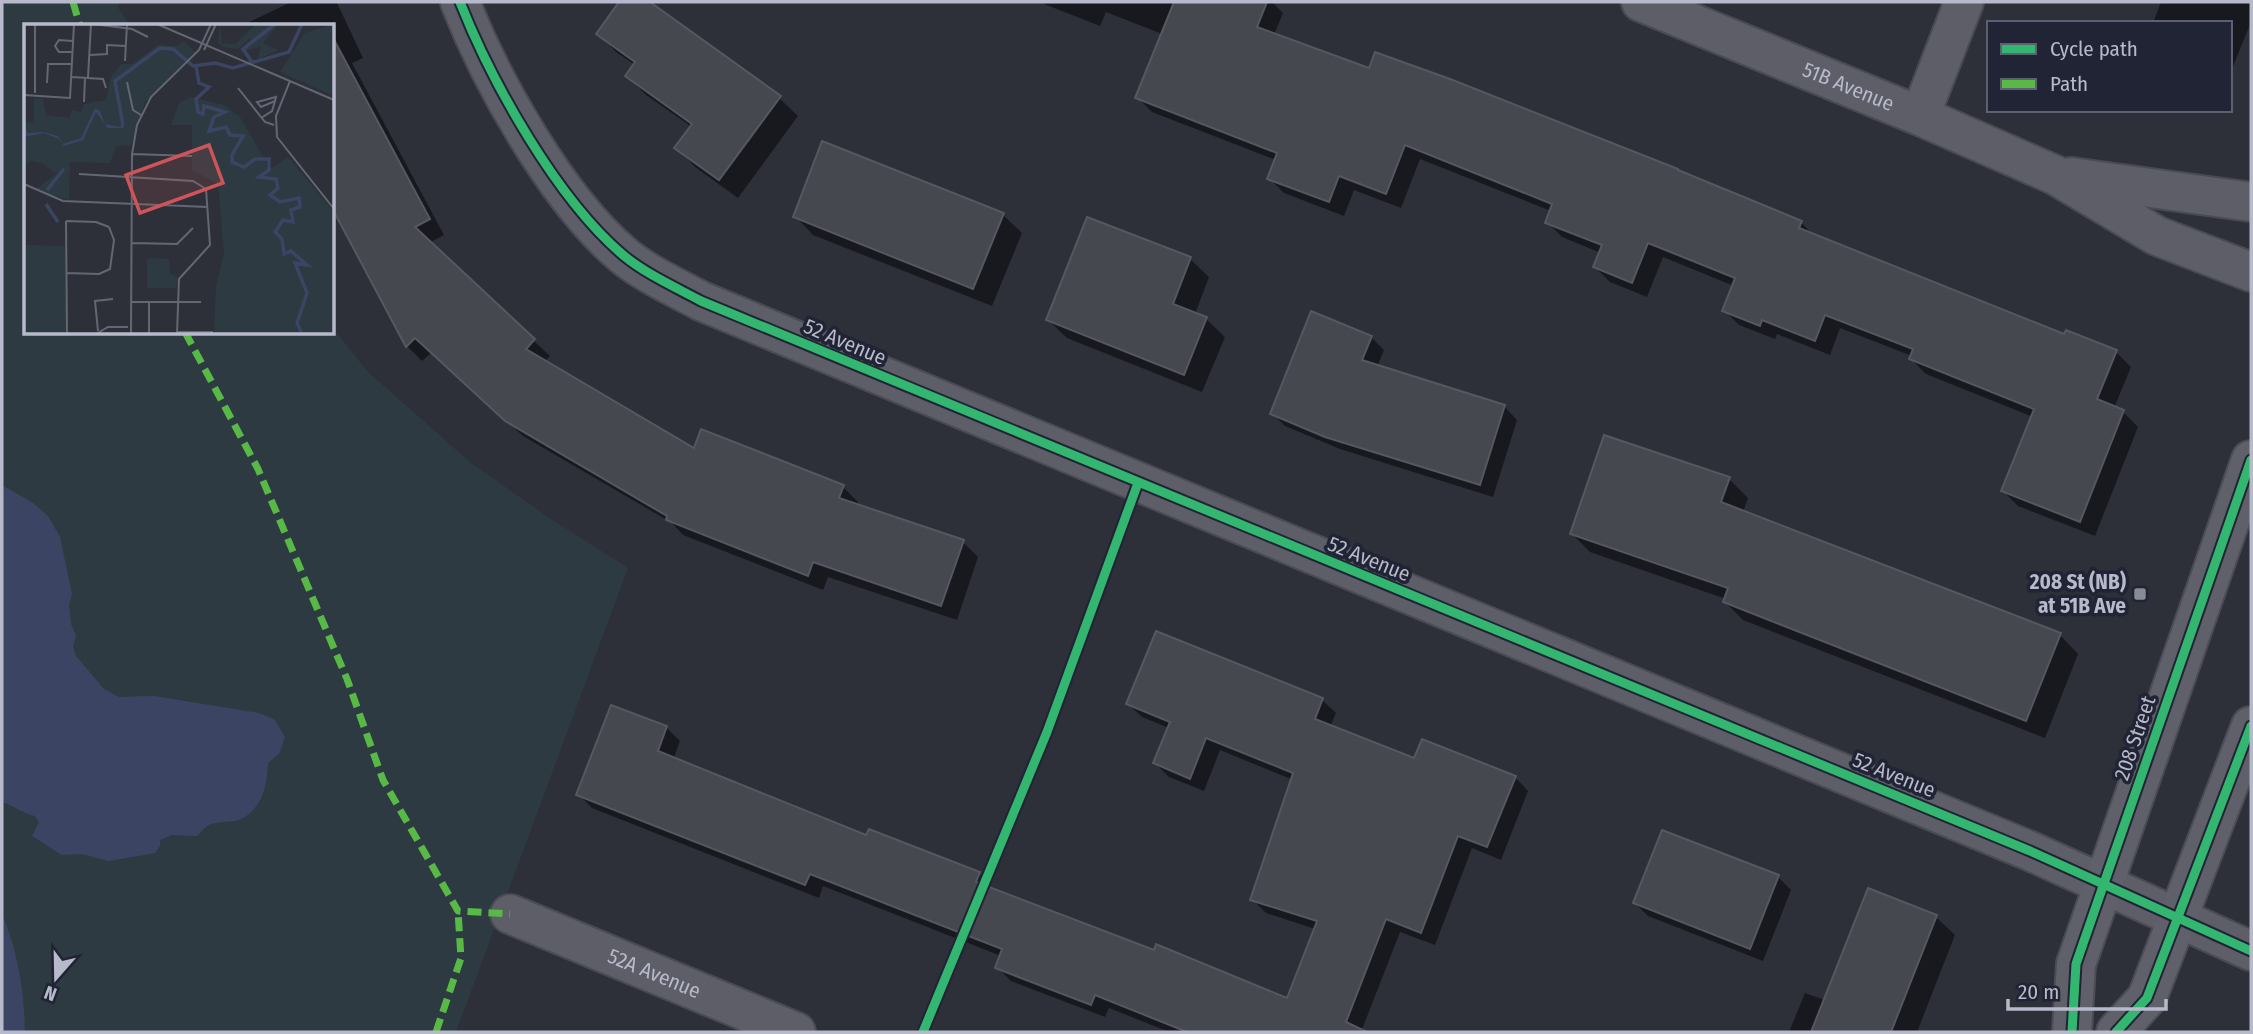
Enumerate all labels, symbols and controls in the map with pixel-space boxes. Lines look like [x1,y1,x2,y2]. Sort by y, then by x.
legend [1987,21,2232,112]
inset map [24,24,334,334]
text: Cycle path [2050,36,2138,62]
street label: 51B Avenue [1799,56,1898,117]
text: Path [2050,71,2088,97]
street label: 52 Avenue [800,313,890,371]
street label: 52 Avenue [1324,531,1414,587]
place label: 208 St (NB) at 51B Ave [2029,569,2126,619]
marker: 208 St (NB) at 51B Ave [2132,586,2148,602]
street label: 208 Street [2109,692,2162,783]
street label: 52 Avenue [1849,747,1939,803]
north arrow [21,943,91,1013]
street label: 52A Avenue [604,943,704,1004]
scale bar [2008,968,2166,1012]
text: 20 m [2018,979,2059,1005]
text: N [41,981,60,1006]

